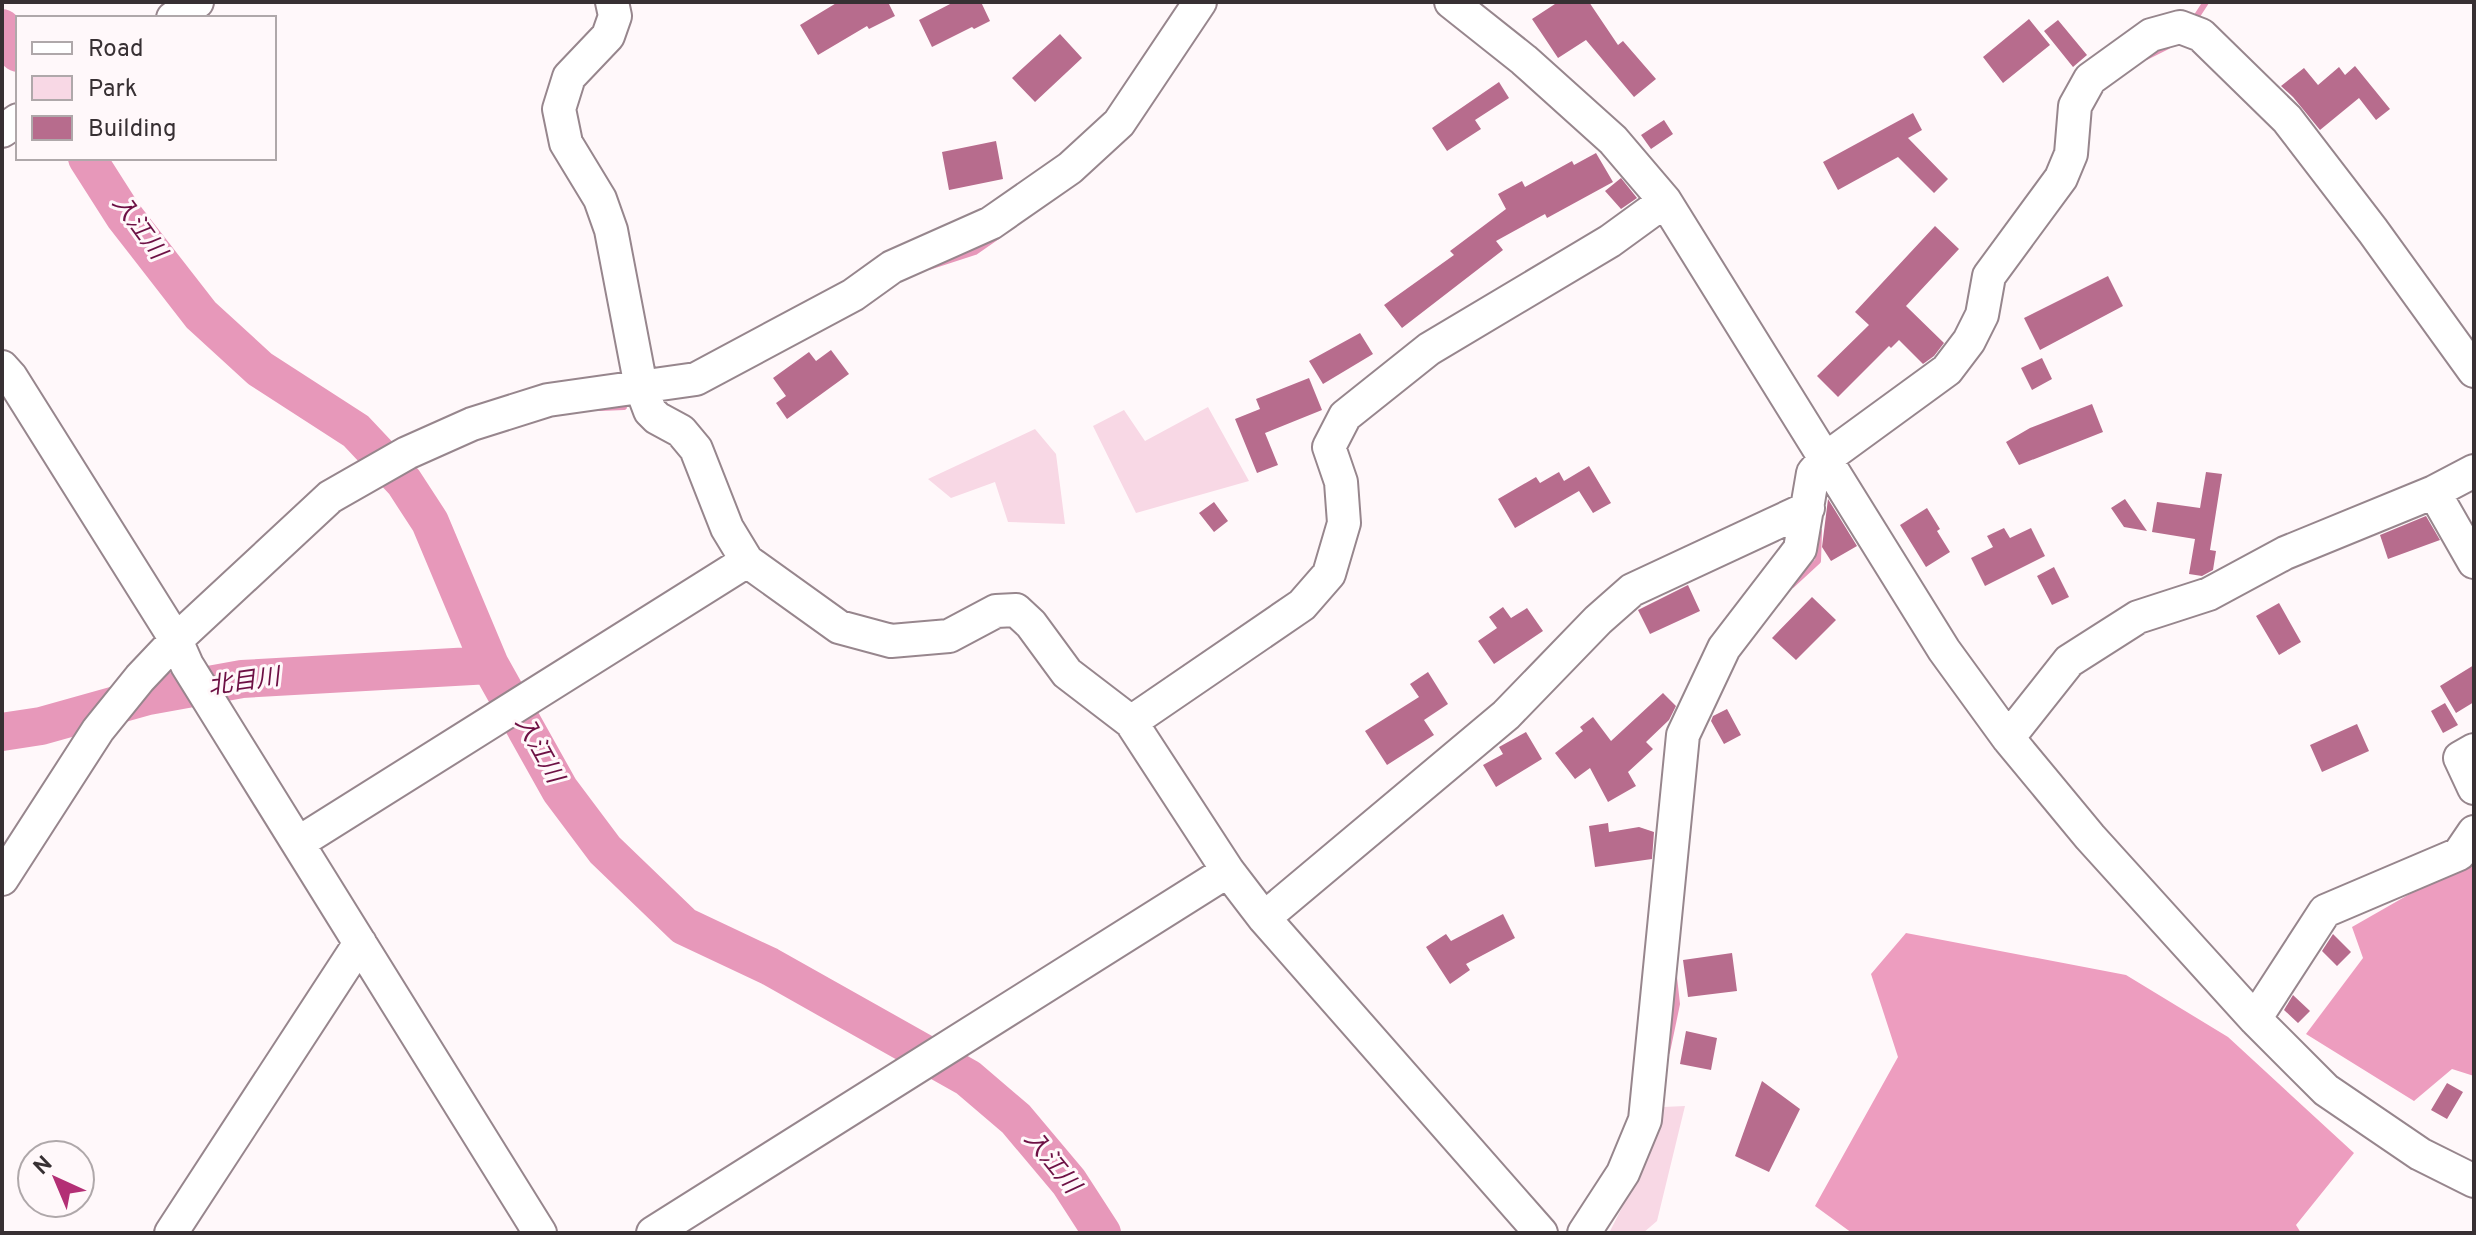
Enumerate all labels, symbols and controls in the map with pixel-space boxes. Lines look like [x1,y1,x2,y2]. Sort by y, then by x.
legend [16,16,276,160]
text: Road [88,35,144,65]
text: Park [88,75,138,105]
text: Building [88,115,177,145]
water label: 入江川 [105,190,173,268]
water label: 北目川 [206,663,285,703]
water label: 入江川 [507,711,570,791]
water label: 入江川 [1017,1126,1087,1203]
north arrow [16,1139,96,1219]
text: N [29,1151,59,1182]

